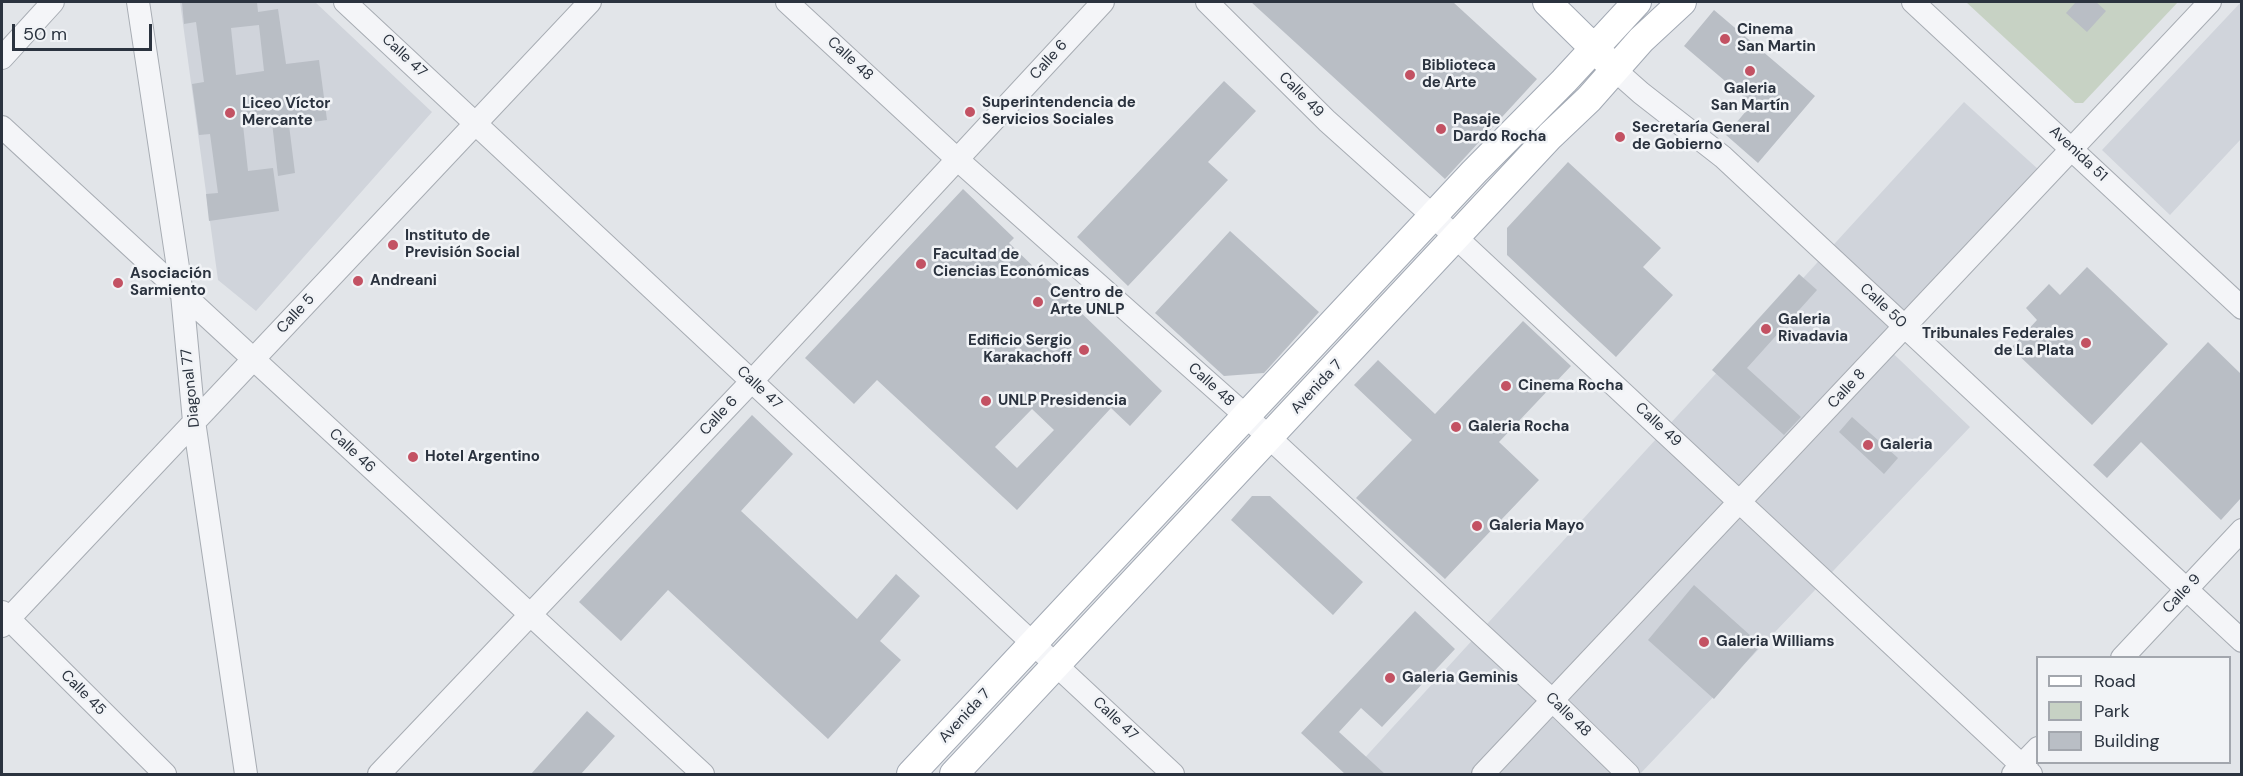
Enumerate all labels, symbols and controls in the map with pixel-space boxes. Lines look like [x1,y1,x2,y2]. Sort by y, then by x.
scale bar [15,12,154,50]
place label: Cinema San Martin [1737,21,1816,56]
text: 50 m [23,22,67,46]
street label: Calle 47 [378,31,430,81]
marker: Cinema San Martin [1718,32,1732,46]
street label: Calle 48 [823,33,877,85]
street label: Calle 6 [1026,36,1072,84]
place label: Biblioteca de Arte [1422,57,1496,92]
marker: Galeria San Martín [1743,64,1757,78]
marker: Biblioteca de Arte [1403,68,1417,82]
street label: Calle 49 [1275,69,1327,121]
place label: Galeria San Martín [1711,80,1789,115]
place label: Superintendencia de Servicios Sociales [982,94,1136,129]
place label: Liceo Víctor Mercante [242,95,330,130]
marker: Superintendencia de Servicios Sociales [963,105,977,119]
marker: Liceo Víctor Mercante [223,106,237,120]
place label: Pasaje Dardo Rocha [1453,111,1546,146]
place label: Secretaría General de Gobierno [1632,119,1770,154]
marker: Pasaje Dardo Rocha [1434,122,1448,136]
street label: Avenida 51 [2045,123,2111,185]
marker: Secretaría General de Gobierno [1613,130,1627,144]
place label: Instituto de Previsión Social [405,227,520,262]
marker: Instituto de Previsión Social [386,238,400,252]
place label: Facultad de Ciencias Económicas [933,246,1089,281]
marker: Facultad de Ciencias Económicas [914,257,928,271]
place label: Asociación Sarmiento [130,265,211,300]
place label: Andreani [370,272,437,290]
marker: Andreani [351,274,365,288]
marker: Asociación Sarmiento [111,276,125,290]
street label: Calle 50 [1856,280,1910,332]
place label: Centro de Arte UNLP [1050,284,1124,319]
street label: Calle 5 [273,291,319,337]
marker: Centro de Arte UNLP [1031,295,1045,309]
place label: Galeria Rivadavia [1778,311,1848,346]
marker: Galeria Rivadavia [1759,322,1773,336]
place label: Tribunales Federales de La Plata [1922,325,2074,360]
place label: Edificio Sergio Karakachoff [968,332,1072,367]
marker: Tribunales Federales de La Plata [2079,336,2093,350]
marker: Edificio Sergio Karakachoff [1077,343,1091,357]
street label: Diagonal 77 [178,348,204,428]
street label: Avenida 7 [1288,356,1346,418]
street label: Calle 48 [1184,359,1238,411]
street label: Calle 47 [733,363,785,413]
street label: Calle 8 [1824,366,1870,412]
place label: Cinema Rocha [1518,377,1623,395]
marker: Cinema Rocha [1499,379,1513,393]
street label: Calle 6 [696,392,742,440]
place label: UNLP Presidencia [998,392,1127,410]
marker: UNLP Presidencia [979,394,993,408]
street label: Calle 49 [1631,399,1685,451]
place label: Galeria Rocha [1468,418,1569,436]
marker: Galeria Rocha [1449,420,1463,434]
street label: Calle 46 [325,425,379,477]
place label: Galeria [1880,436,1933,454]
marker: Galeria [1861,438,1875,452]
place label: Hotel Argentino [425,448,540,466]
marker: Hotel Argentino [406,450,420,464]
place label: Galeria Mayo [1489,517,1584,535]
marker: Galeria Mayo [1470,519,1484,533]
street label: Calle 9 [2159,570,2205,618]
place label: Galeria Williams [1716,633,1834,651]
marker: Galeria Williams [1697,635,1711,649]
legend [2036,656,2231,764]
street label: Calle 45 [57,667,109,719]
place label: Galeria Geminis [1402,669,1518,687]
text: Road [2094,669,2136,693]
marker: Galeria Geminis [1383,671,1397,685]
street label: Avenida 7 [936,685,994,747]
street label: Calle 48 [1541,689,1595,741]
street label: Calle 47 [1089,694,1141,744]
text: Park [2094,699,2130,723]
text: Building [2094,729,2159,753]

